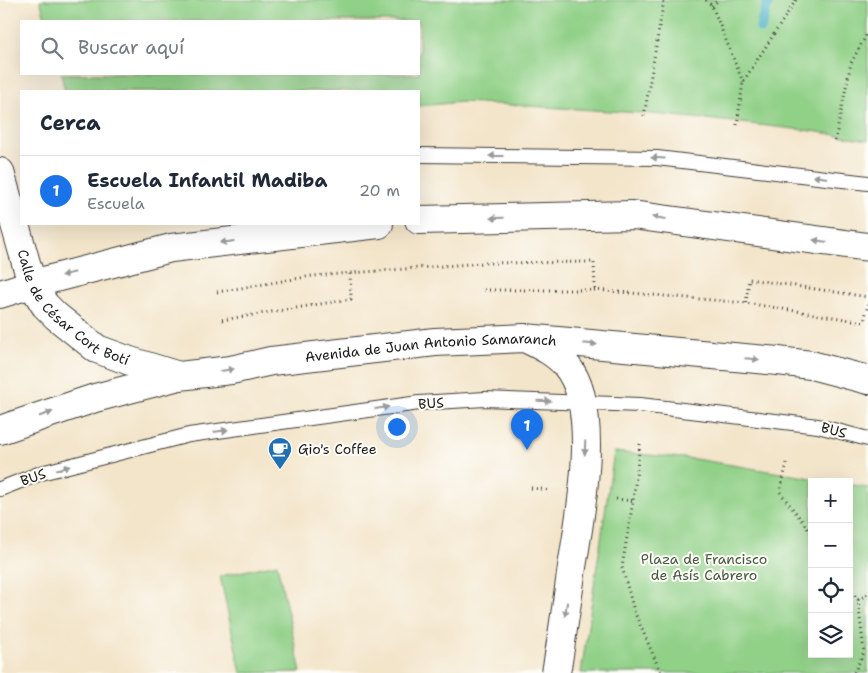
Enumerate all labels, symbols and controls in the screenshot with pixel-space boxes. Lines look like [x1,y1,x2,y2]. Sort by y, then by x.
search box [20,20,420,75]
icon: search [38,34,66,62]
text: Buscar aquí [78,35,184,60]
text: Cerca [40,109,101,137]
one-way arrow [488,152,504,160]
one-way arrow [650,154,666,162]
text: Escuela Infantil Madiba [87,168,327,193]
one-way arrow [811,173,827,181]
text: 1 [52,180,60,201]
text: 20 m [359,180,400,201]
text: Escuela [87,193,145,214]
one-way arrow [488,214,504,222]
one-way arrow [650,214,666,222]
one-way arrow [811,237,827,245]
one-way arrow [218,238,234,246]
street label: Calle de César Cort Botí [14,247,132,369]
one-way arrow [60,271,75,279]
street label: Avenida de Juan Antonio Samaranch [304,329,558,366]
one-way arrow [583,340,599,348]
one-way arrow [745,355,761,363]
one-way arrow [220,366,236,374]
street label: BUS [418,393,445,413]
one-way arrow [536,398,552,406]
one-way arrow [374,404,390,412]
pin: 1 [511,409,543,450]
one-way arrow [39,410,54,418]
your location [384,414,410,440]
street label: BUS [819,418,849,442]
one-way arrow [213,427,229,435]
cafe icon: Gio's Coffee [267,436,293,470]
place label: Gio's Coffee [298,440,377,458]
one-way arrow [581,440,589,456]
street label: BUS [18,464,48,490]
one-way arrow [55,464,70,472]
map controls [808,478,853,658]
button: + [808,478,853,523]
button: − [808,523,853,568]
park label: Plaza de Francisco de Asís Cabrero [641,550,767,584]
button: locate [808,568,853,613]
one-way arrow [562,601,570,617]
button: layers [808,613,853,658]

